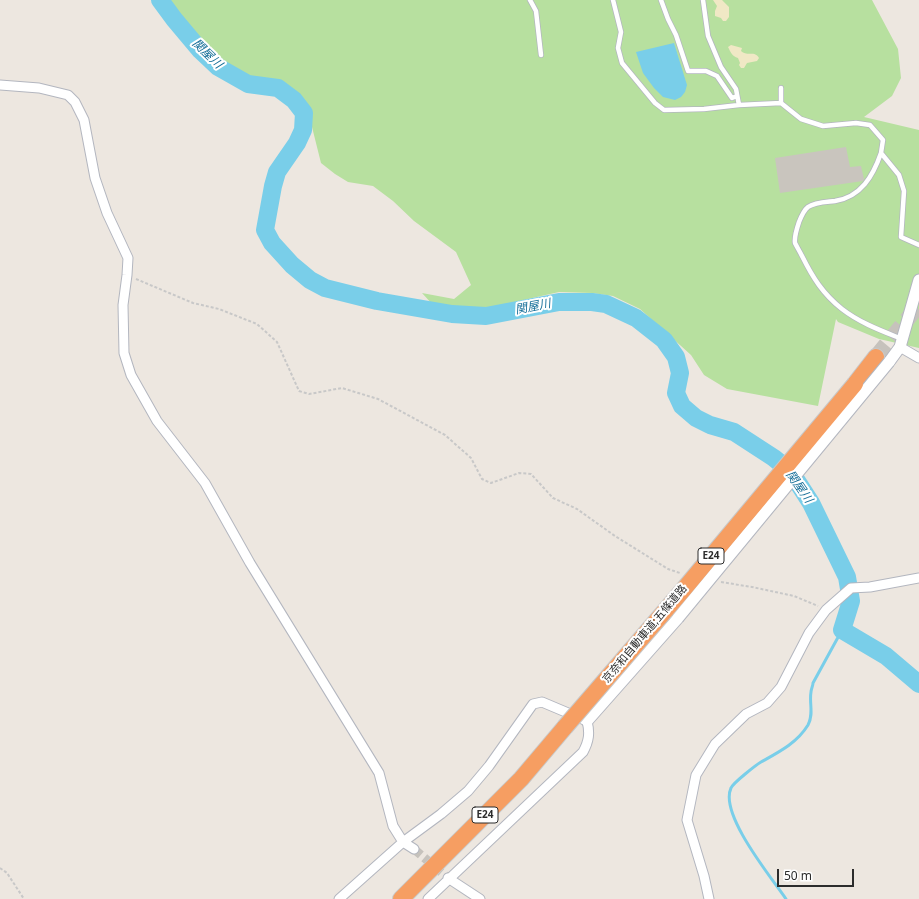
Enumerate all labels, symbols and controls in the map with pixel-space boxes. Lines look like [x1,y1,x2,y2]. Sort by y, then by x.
water label: 関屋川 [189,36,225,72]
water label: 関屋川 [514,296,552,318]
water label: 関屋川 [783,468,815,506]
road number: E24 [698,548,724,564]
street label: 京奈和自動車道;五條道路 [600,582,690,686]
road number: E24 [472,807,498,823]
scale bar [779,861,856,887]
text: 50 m [784,867,812,884]

